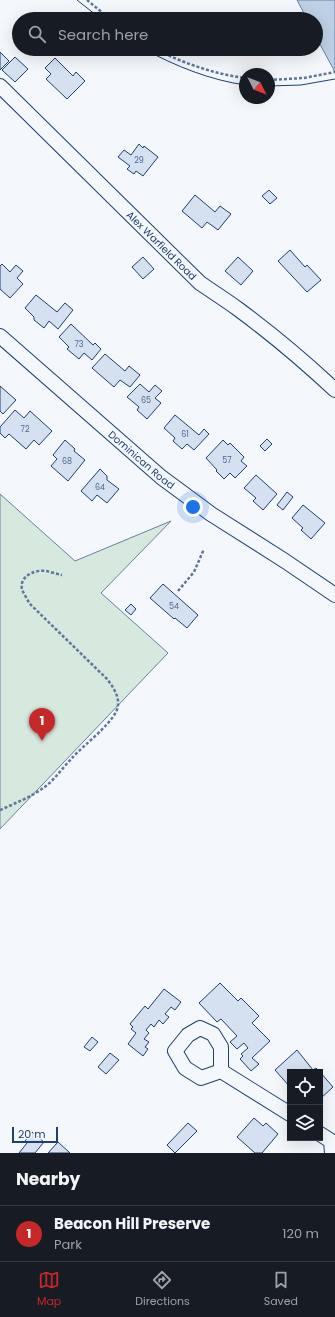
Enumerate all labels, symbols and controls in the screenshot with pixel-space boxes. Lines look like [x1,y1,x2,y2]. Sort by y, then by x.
search box [12,12,323,56]
icon: search [26,23,48,45]
text: Search here [58,24,148,45]
north arrow [239,68,275,104]
house number: 29 [134,155,144,166]
street label: Alex Warfield Road [123,207,200,283]
house number: 73 [74,339,84,350]
house number: 65 [141,395,151,406]
house number: 72 [21,424,30,435]
street label: Dominican Road [105,427,178,492]
house number: 61 [181,429,189,440]
house number: 57 [222,455,232,466]
house number: 68 [62,456,72,467]
house number: 64 [95,482,105,493]
your location [183,497,203,517]
house number: 54 [169,601,179,612]
pin: 1 [29,708,55,741]
map controls [287,1069,323,1141]
button: locate [287,1069,323,1105]
button: layers [287,1105,323,1141]
scale bar [12,1125,58,1144]
text: 20 m [18,1126,46,1142]
text: Nearby [16,1167,80,1191]
text: Beacon Hill Preserve [54,1213,210,1234]
text: 1 [27,1224,31,1243]
text: 120 m [282,1224,319,1243]
text: Park [54,1235,82,1254]
tab: Map [37,1269,61,1310]
tab: Directions [135,1269,190,1310]
tab: Saved [264,1269,298,1310]

